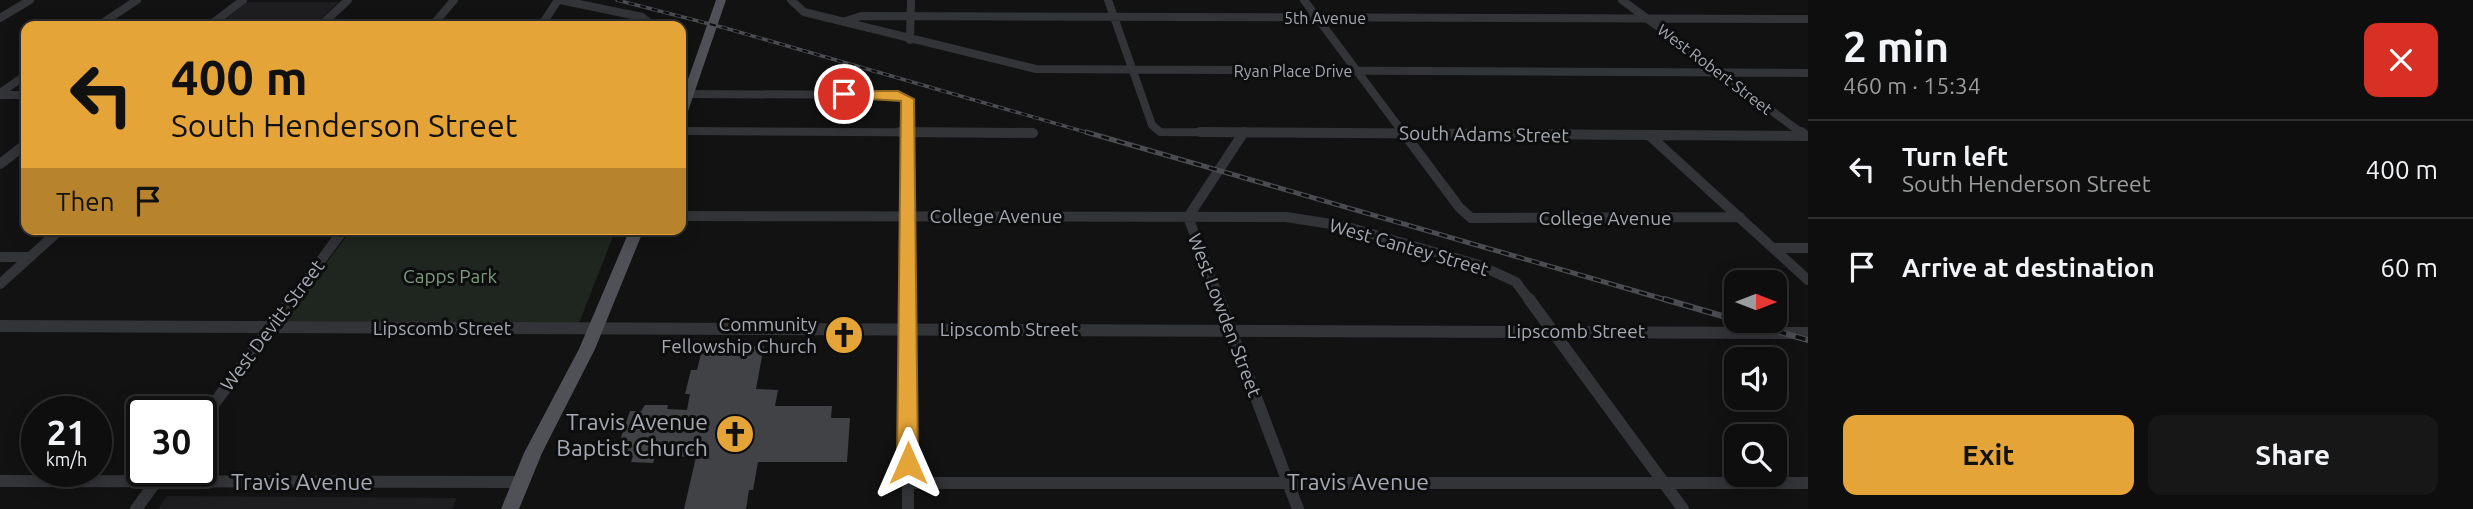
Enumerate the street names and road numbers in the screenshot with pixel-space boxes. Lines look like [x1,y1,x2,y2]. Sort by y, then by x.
street label: 5th Avenue [1284,9,1366,27]
street label: West Robert Street [1654,20,1776,118]
street label: Ryan Place Drive [1234,62,1352,80]
street label: South Adams Street [1399,122,1570,146]
street label: College Avenue [930,205,1062,227]
street label: College Avenue [1539,207,1671,229]
street label: West Cantey Street [1327,214,1492,280]
street label: West Lowden Street [1184,230,1266,400]
street label: West Devitt Street [216,255,329,395]
street label: Lipscomb Street [373,317,512,339]
street label: Lipscomb Street [940,318,1079,340]
street label: Lipscomb Street [1507,320,1646,342]
street label: Travis Avenue [231,469,373,494]
street label: Travis Avenue [1287,469,1429,494]

